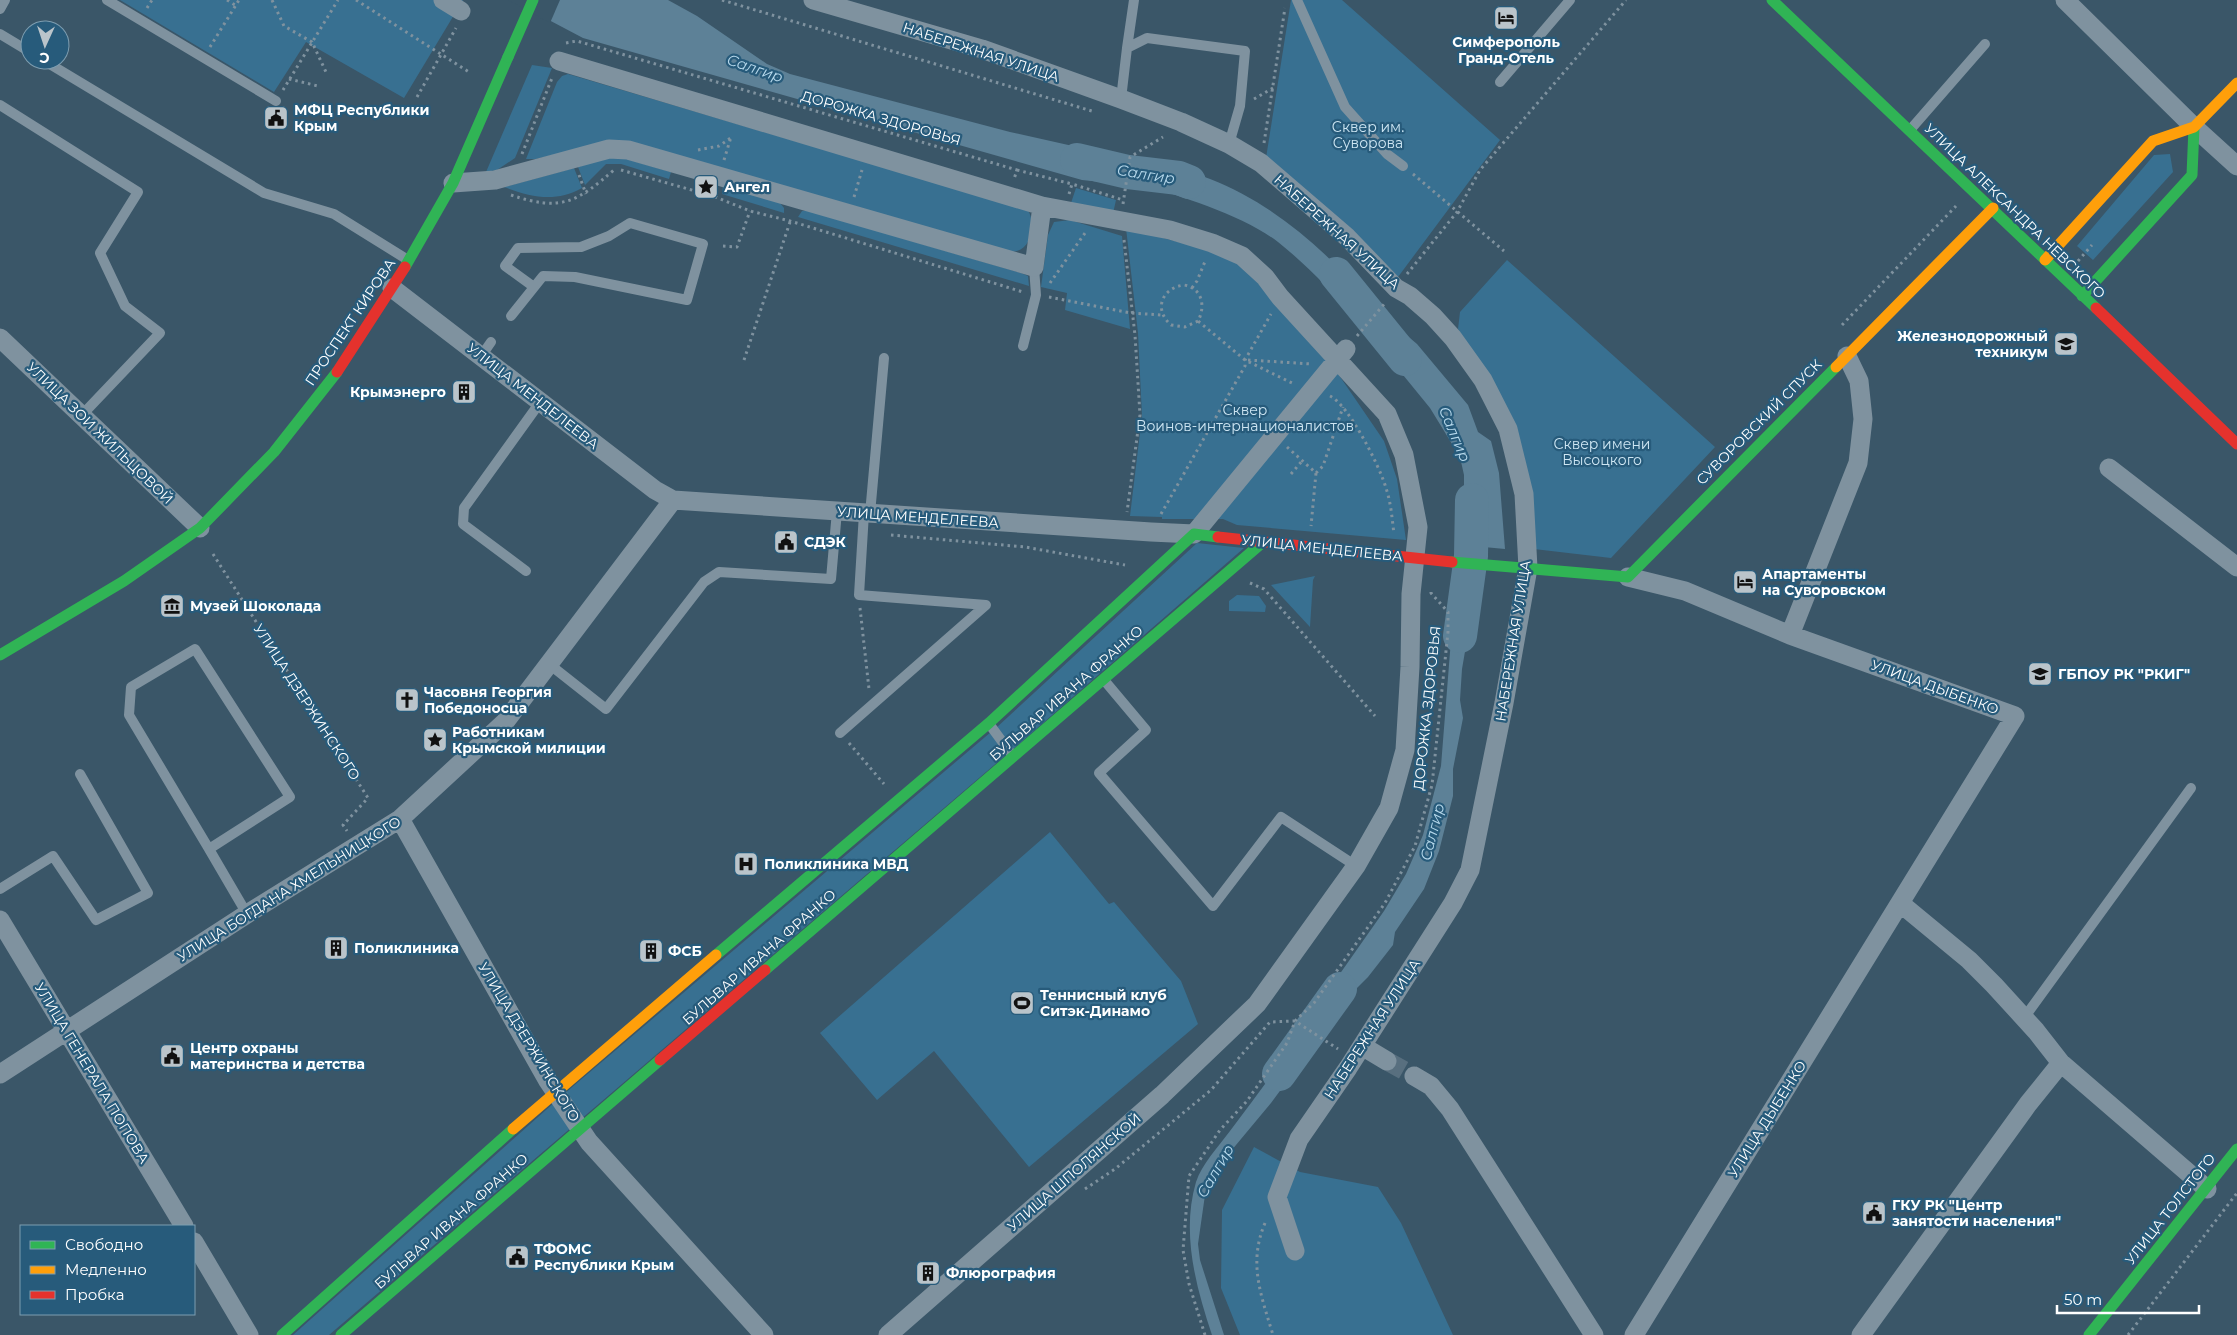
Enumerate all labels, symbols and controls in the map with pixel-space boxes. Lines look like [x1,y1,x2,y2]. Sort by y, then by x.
hotel icon: Симферополь Гранд-Отель [1493,5,1519,31]
street label: НАБЕРЕЖНАЯ УЛИЦА [901,18,1062,86]
north arrow [20,20,70,70]
place label: Симферополь Гранд-Отель [1452,33,1560,67]
text: С [39,49,50,67]
water label: Салгир [724,50,786,86]
street label: ДОРОЖКА ЗДОРОВЬЯ [799,87,963,149]
place label: МФЦ Республики Крым [294,101,429,135]
public building icon: МФЦ Республики Крым [263,105,289,131]
park label: Сквер им. Суворова [1332,118,1404,152]
street label: УЛИЦА АЛЕКСАНДРА НЕВСКОГО [1921,120,2109,303]
water label: Салгир [1116,160,1176,188]
street label: НАБЕРЕЖНАЯ УЛИЦА [1270,171,1404,294]
place icon: Ангел [693,174,719,200]
place label: Ангел [724,178,770,196]
street label: ПРОСПЕКТ КИРОВА [301,255,400,389]
place label: Железнодорожный техникум [1897,327,2048,361]
school or university icon: Железнодорожный техникум [2053,331,2079,357]
street label: УЛИЦА МЕНДЕЛЕЕВА [464,339,603,453]
street label: СУВОРОВСКИЙ СПУСК [1692,355,1826,489]
street label: УЛИЦА ЗОИ ЖИЛЬЦОВОЙ [23,358,177,508]
building icon: Крымэнерго [451,379,477,405]
place label: Крымэнерго [350,383,446,401]
park label: Сквер Воинов-интернационалистов [1136,401,1354,435]
water label: Салгир [1435,403,1475,465]
park label: Сквер имени Высоцкого [1553,435,1651,469]
street label: УЛИЦА МЕНДЕЛЕЕВА [837,502,1000,532]
public building icon: СДЭК [773,529,799,555]
street label: УЛИЦА МЕНДЕЛЕЕВА [1240,531,1404,565]
place label: СДЭК [804,533,847,551]
street label: НАБЕРЕЖНАЯ УЛИЦА [1491,558,1535,723]
place label: Апартаменты на Суворовском [1762,565,1886,599]
hotel icon: Апартаменты на Суворовском [1732,569,1758,595]
museum icon: Музей Шоколада [159,593,185,619]
place label: Музей Шоколада [190,597,321,615]
street label: УЛИЦА ДЗЕРЖИНСКОГО [250,620,364,784]
street label: БУЛЬВАР ИВАНА ФРАНКО [985,621,1147,765]
street label: ДОРОЖКА ЗДОРОВЬЯ [1409,625,1445,791]
street label: УЛИЦА ДЫБЕНКО [1869,656,2001,718]
school or university icon: ГБПОУ РК "РКИГ" [2027,661,2053,687]
place label: ГБПОУ РК "РКИГ" [2058,665,2190,683]
place label: Часовня Георгия Победоносца [424,683,552,717]
church icon: Часовня Георгия Победоносца [394,687,420,713]
place label: Работникам Крымской милиции [452,723,606,757]
place icon: Работникам Крымской милиции [422,727,448,753]
water label: Салгир [1416,801,1448,863]
street label: УЛИЦА БОГДАНА ХМЕЛЬНИЦКОГО [174,812,404,966]
hospital icon: Поликлиника МВД [733,851,759,877]
place label: Поликлиника МВД [764,855,909,873]
street label: БУЛЬВАР ИВАНА ФРАНКО [678,885,840,1029]
building icon: Поликлиника [323,935,349,961]
building icon: ФСБ [638,938,664,964]
place label: Поликлиника [354,939,459,957]
place label: ФСБ [668,942,702,960]
street label: НАБЕРЕЖНАЯ УЛИЦА [1320,955,1424,1102]
street label: УЛИЦА ДЗЕРЖИНСКОГО [474,959,584,1125]
street label: УЛИЦА ГЕНЕРАЛА ПОПОВА [31,979,154,1167]
place label: Теннисный клуб Ситэк-Динамо [1040,986,1167,1020]
sports icon: Теннисный клуб Ситэк-Динамо [1009,990,1035,1016]
place label: Центр охраны материнства и детства [190,1039,365,1073]
public building icon: Центр охраны материнства и детства [159,1043,185,1069]
street label: УЛИЦА ДЫБЕНКО [1724,1057,1810,1181]
street label: УЛИЦА ШПОЛЯНСКОЙ [1003,1109,1145,1235]
water label: Салгир [1192,1141,1238,1201]
street label: БУЛЬВАР ИВАНА ФРАНКО [370,1149,532,1293]
street label: УЛИЦА ТОЛСТОГО [2121,1150,2219,1268]
place label: ГКУ РК "Центр занятости населения" [1892,1196,2061,1230]
public building icon: ГКУ РК "Центр занятости населения" [1861,1200,1887,1226]
legend [20,1225,195,1315]
text: Свободно [65,1235,143,1254]
place label: ТФОМС Республики Крым [534,1240,674,1274]
public building icon: ТФОМС Республики Крым [504,1244,530,1270]
text: Медленно [65,1260,147,1279]
building icon: Флюрография [915,1260,941,1286]
place label: Флюрография [946,1264,1056,1282]
scale bar [2057,1282,2200,1314]
text: Пробка [65,1285,124,1304]
text: 50 m [2064,1290,2102,1309]

